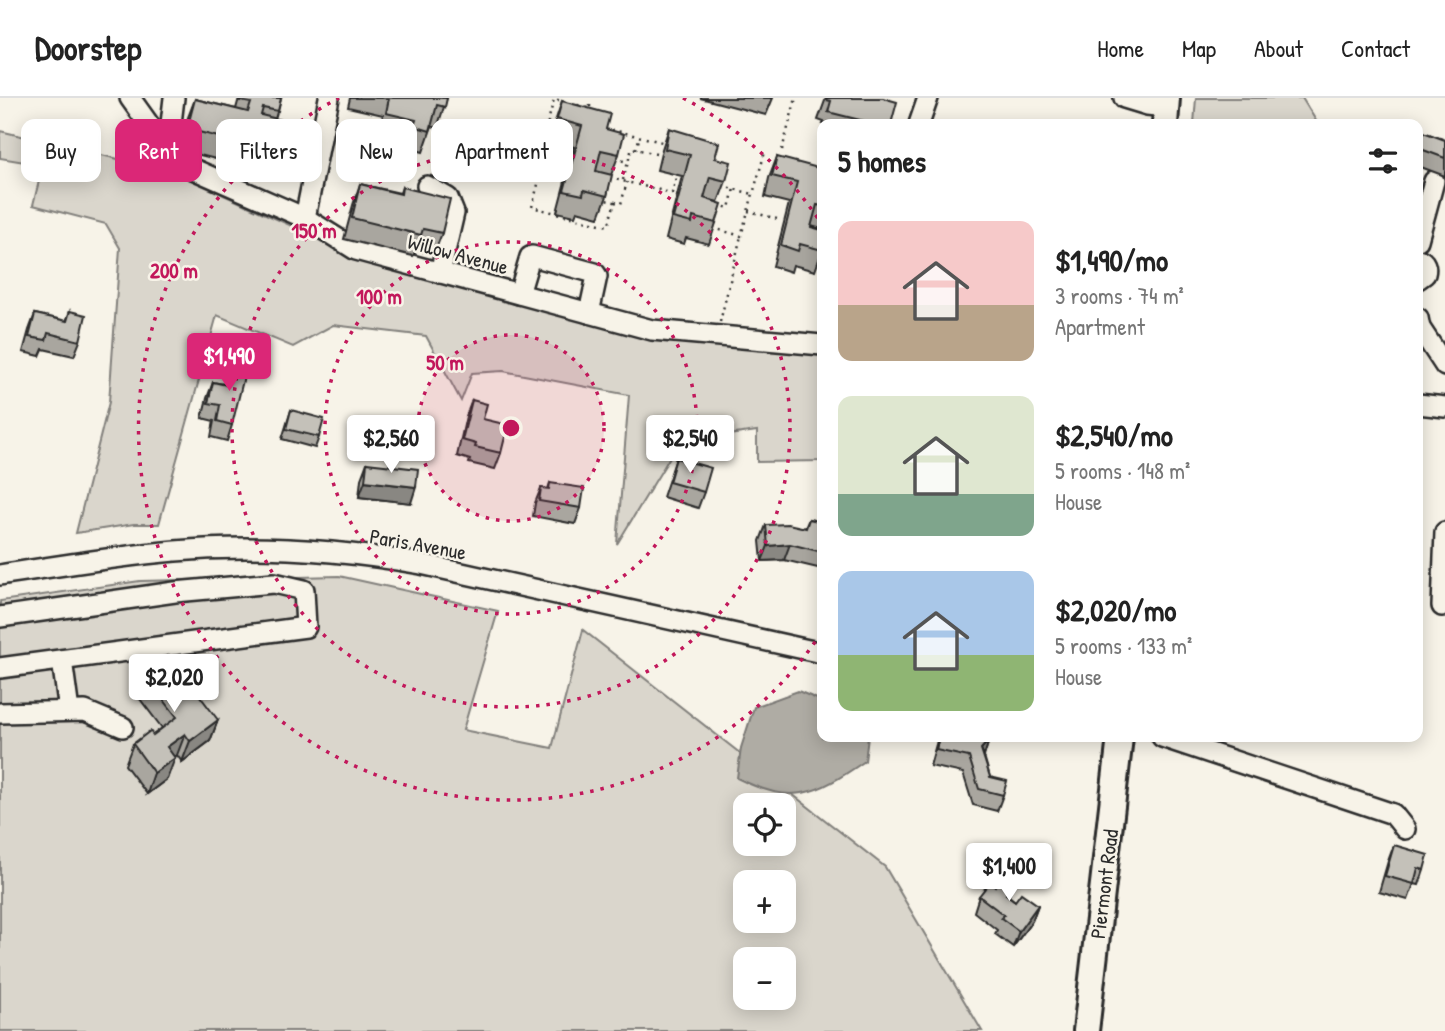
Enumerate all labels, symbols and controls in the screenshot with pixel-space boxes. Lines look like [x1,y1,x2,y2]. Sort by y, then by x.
text: Doorstep [35,26,141,70]
text: Home [1097,32,1144,64]
text: Map [1182,32,1216,64]
text: About [1254,32,1303,64]
text: Contact [1341,32,1410,64]
chip: Buy [21,119,101,182]
chip: Rent [115,119,202,182]
chip: Filters [216,119,322,182]
chip: New [336,119,417,182]
chip: Apartment [431,119,573,182]
text: 5 homes [838,141,926,181]
icon: filters [1364,142,1402,180]
text: 150 m [291,216,337,245]
street label: Willow Avenue [405,227,511,281]
text: $1,490/mo [1055,240,1168,280]
icon: home [894,249,978,333]
text: 200 m [150,256,198,285]
text: 3 rooms · 74 m² [1055,280,1184,311]
text: 100 m [356,282,402,311]
text: Apartment [1055,311,1145,342]
pin: $1,490 [172,334,286,393]
text: $1,490 [203,340,255,371]
text: 50 m [426,348,464,377]
text: $2,540/mo [1055,415,1173,455]
pin: $2,560 [334,416,448,475]
centre of rings [499,416,523,440]
pin: $2,540 [633,416,747,475]
text: $2,560 [363,422,419,453]
text: $2,540 [662,422,718,453]
icon: home [894,424,978,508]
text: 5 rooms · 148 m² [1055,455,1190,486]
text: House [1055,486,1102,517]
street label: Paris Avenue [368,521,468,567]
text: $2,020/mo [1055,590,1176,630]
icon: home [894,599,978,683]
text: 5 rooms · 133 m² [1055,630,1192,661]
pin: $2,020 [117,654,231,714]
text: $2,020 [145,661,203,692]
text: House [1055,661,1102,692]
map controls [733,793,796,1010]
button: locate [733,793,796,856]
street label: Piermont Road [1083,828,1125,940]
pin: $1,400 [952,844,1066,903]
text: $1,400 [982,850,1036,881]
button: + [733,870,796,933]
button: − [733,947,796,1010]

